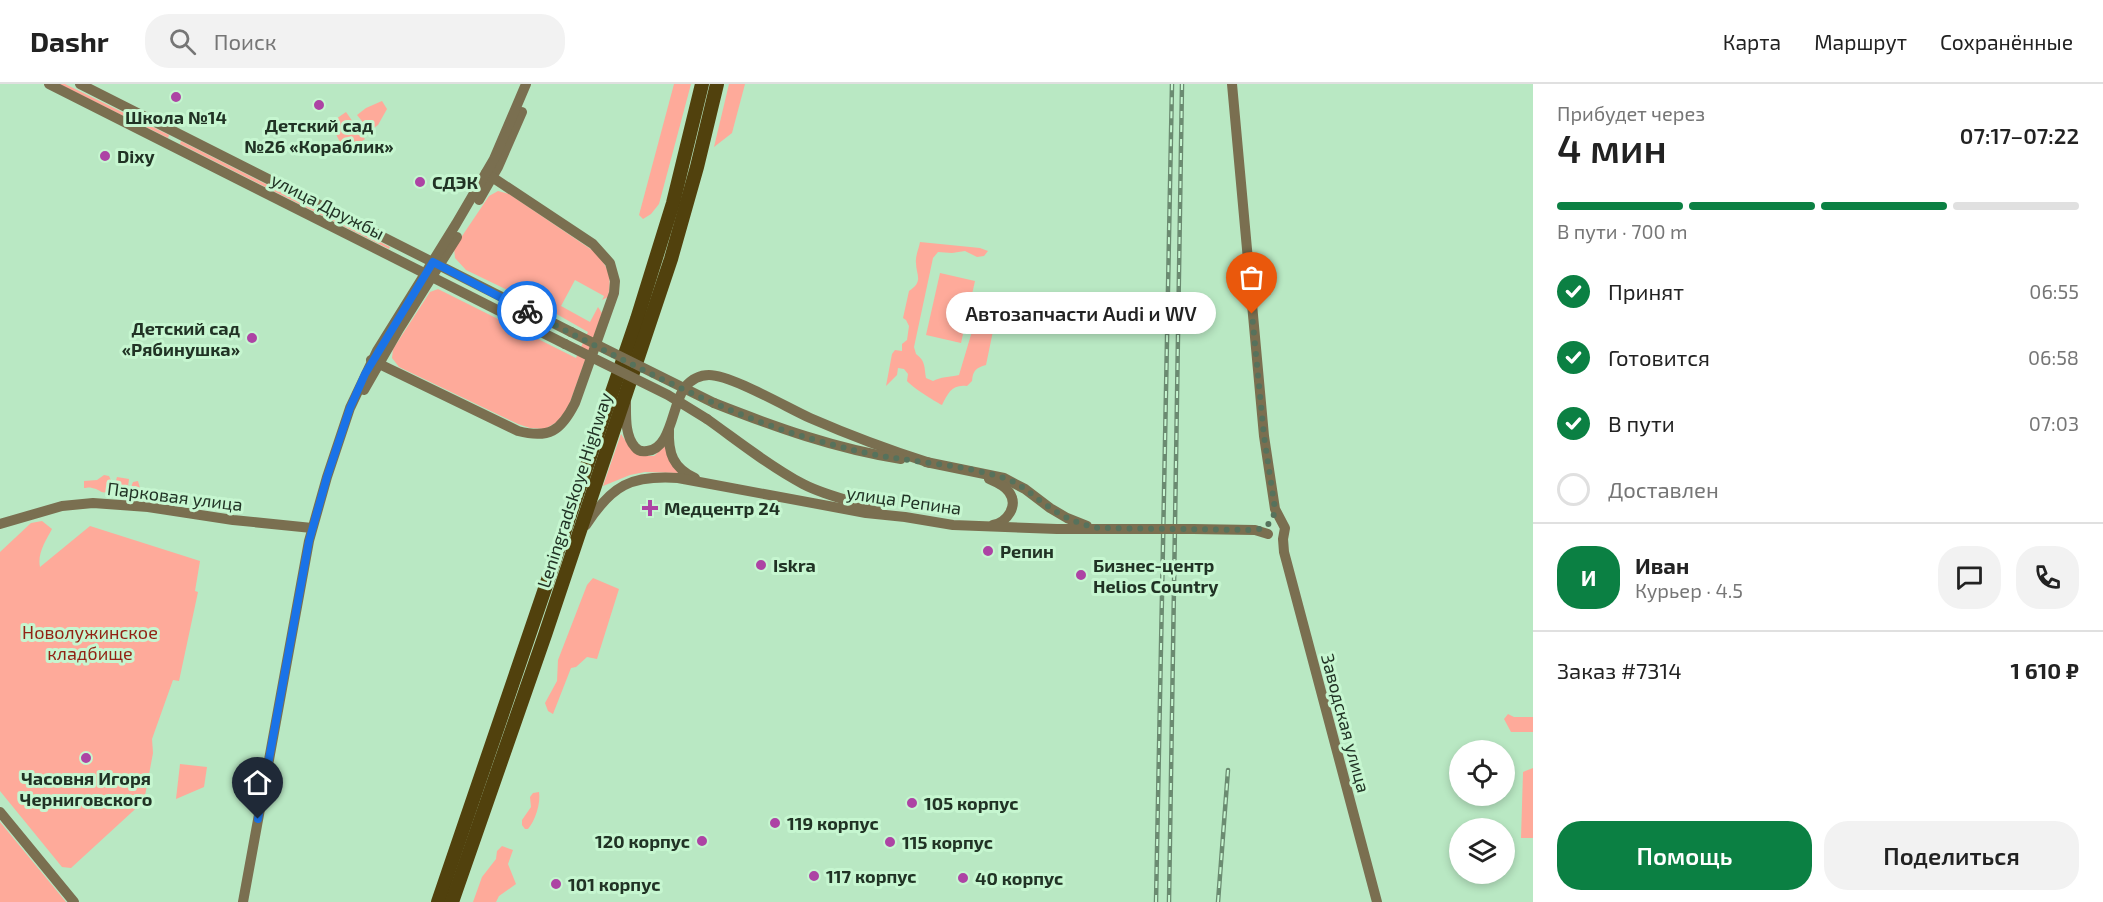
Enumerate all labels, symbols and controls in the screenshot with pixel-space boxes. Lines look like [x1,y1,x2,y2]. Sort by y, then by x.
search box [145,14,565,68]
text: Dashr [30,24,109,58]
icon: search [166,25,199,58]
text: Поиск [214,28,277,54]
text: Карта [1723,29,1781,54]
text: Маршрут [1814,29,1907,54]
text: Сохранённые [1940,29,2073,54]
marker: Школа №14 [169,90,183,104]
marker: Детский сад №26 «Кораблик» [312,98,326,112]
text: Прибудет через [1557,101,1705,125]
place label: Школа №14 [125,106,227,128]
place label: Детский сад №26 «Кораблик» [244,114,394,157]
text: 07:17–07:22 [1960,122,2079,148]
text: 4 мин [1557,124,1667,171]
place label: Dixy [117,145,155,167]
marker: Dixy [98,149,112,163]
street label: улица Дружбы [268,168,388,244]
place label: СДЭК [432,171,479,193]
marker: СДЭК [413,175,427,189]
text: В пути · 700 m [1557,219,1688,243]
pin [1226,252,1277,314]
icon: bag [1235,261,1268,294]
icon: check [1557,275,1590,308]
text: Принят [1608,278,1684,304]
text: 06:55 [2029,279,2079,303]
courier [497,281,557,341]
callout: Автозапчасти Audi и WV [946,293,1216,335]
icon: bike [511,295,544,328]
text: Автозапчасти Audi и WV [965,301,1197,325]
place label: Детский сад «Рябинушка» [122,317,240,360]
marker: Детский сад «Рябинушка» [245,331,259,345]
icon: check [1557,341,1590,374]
text: Готовится [1608,344,1710,370]
text: 06:58 [2028,345,2079,369]
street label: Leningradskoye Highway [532,389,616,590]
icon: check [1557,407,1590,440]
text: В пути [1608,410,1675,436]
text: 07:03 [2029,411,2079,435]
text: Доставлен [1608,476,1719,502]
street label: Парковая улица [106,477,244,515]
street label: улица Репина [845,481,963,519]
place label: Медцентр 24 [664,497,780,519]
marker: Медцентр 24 [641,499,659,517]
place label: Репин [1000,540,1054,562]
marker: Репин [981,544,995,558]
button: chat [1938,546,2001,609]
button: phone [2016,546,2079,609]
text: Иван [1635,552,1689,578]
place label: Iskra [773,554,816,576]
place label: Бизнес-центр Helios Country [1093,554,1219,597]
marker: Iskra [754,558,768,572]
text: И [1581,564,1596,590]
marker: Бизнес-центр Helios Country [1074,568,1088,582]
text: Курьер · 4.5 [1635,578,1743,602]
park label: Новолужинское кладбище [22,621,158,664]
street label: Заводская улица [1317,651,1375,795]
text: Заказ #7314 [1557,657,1682,683]
text: 1 610 ₽ [2011,657,2079,683]
map controls [1449,740,1515,884]
button: locate [1449,740,1515,806]
marker: Часовня Игоря Черниговского [79,751,93,765]
pin [232,757,283,819]
icon: home [241,766,274,799]
place label: Часовня Игоря Черниговского [20,767,152,810]
place label: 105 корпус [924,792,1019,814]
marker: 105 корпус [905,796,919,810]
place label: 119 корпус [787,812,879,834]
marker: 119 корпус [768,816,782,830]
button: layers [1449,818,1515,884]
button: Помощь [1557,821,1812,890]
button: Поделиться [1824,821,2079,890]
place label: 120 корпус [595,830,690,852]
place label: 115 корпус [902,831,993,853]
marker: 120 корпус [695,834,709,848]
marker: 115 корпус [883,835,897,849]
place label: 117 корпус [826,865,917,887]
place label: 40 корпус [975,867,1063,889]
marker: 117 корпус [807,869,821,883]
marker: 40 корпус [956,871,970,885]
place label: 101 корпус [568,873,660,895]
marker: 101 корпус [549,877,563,891]

